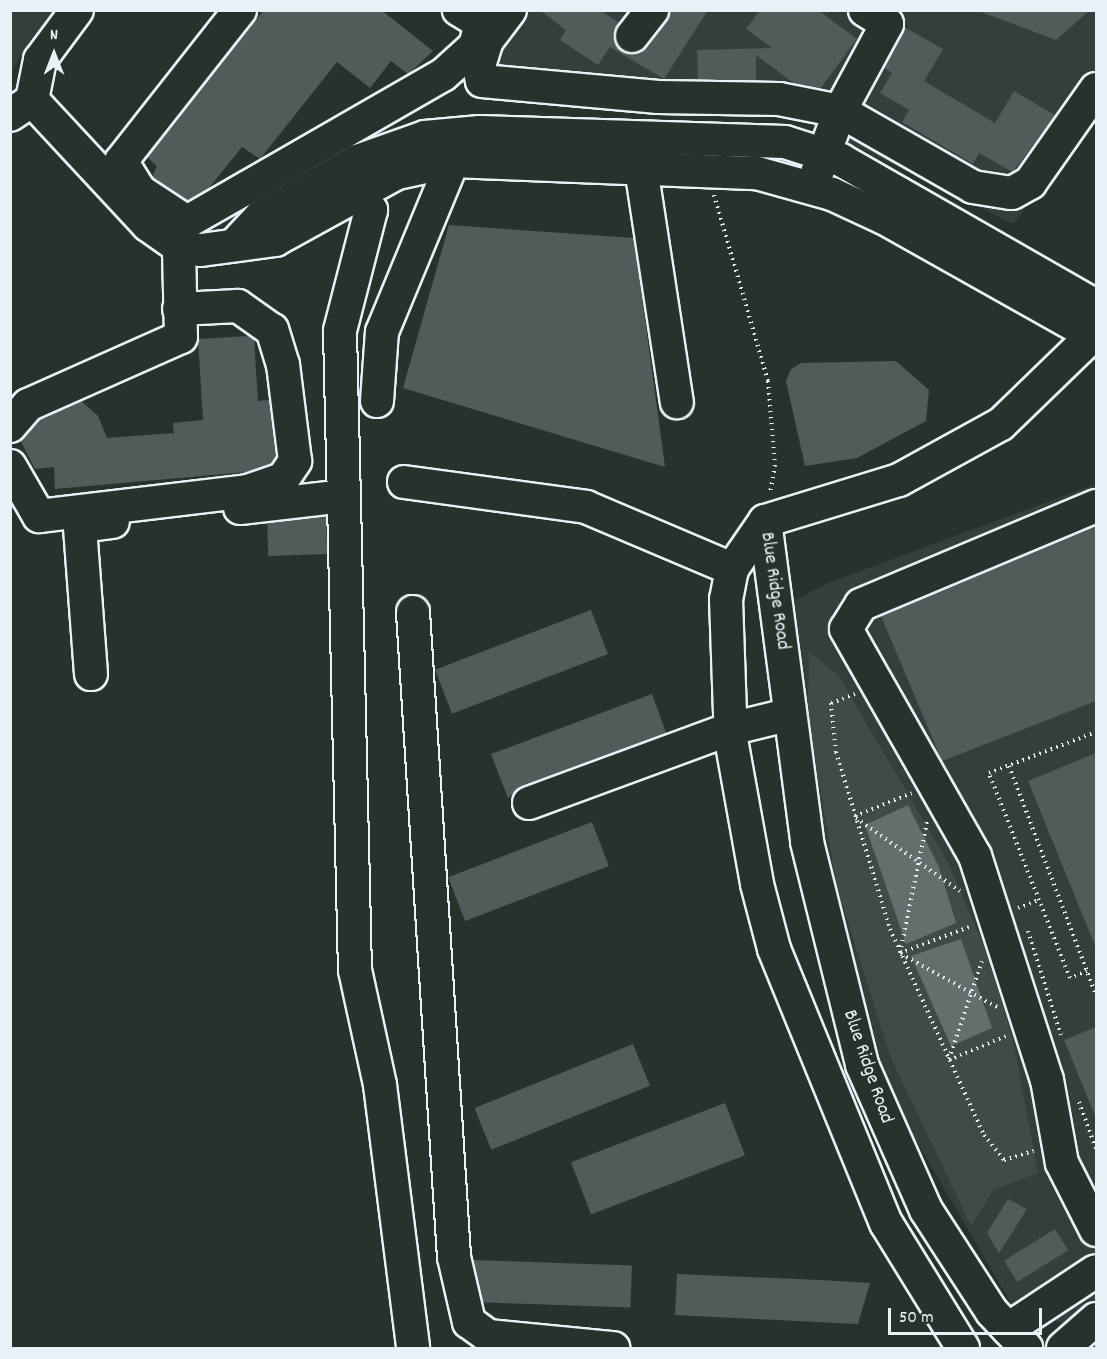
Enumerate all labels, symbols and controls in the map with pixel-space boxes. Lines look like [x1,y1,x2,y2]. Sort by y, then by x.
north arrow [24,24,84,84]
text: N [50,24,58,47]
street label: Blue Ridge Road [754,531,794,651]
street label: Blue Ridge Road [836,1007,898,1127]
scale bar [891,1296,1046,1334]
text: 50 m [899,1306,934,1331]

